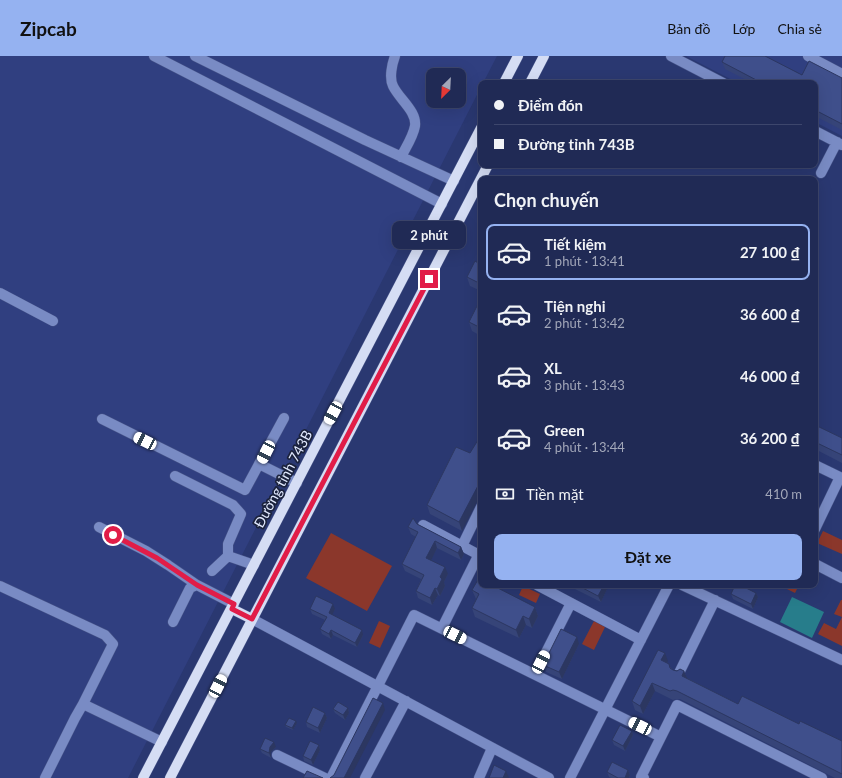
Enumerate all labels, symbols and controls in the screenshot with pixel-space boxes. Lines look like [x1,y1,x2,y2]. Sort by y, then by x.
text: Zipcab [20,17,77,40]
text: Bản đồ [667,20,710,37]
text: Lớp [732,20,755,37]
text: Chia sẻ [777,20,822,37]
north arrow [426,68,466,108]
map controls [426,68,466,108]
text: Điểm đón [518,96,583,114]
text: Đường tỉnh 743B [518,135,635,153]
text: Chọn chuyến [494,189,599,211]
callout: 2 phút [392,221,466,249]
text: 2 phút [410,227,448,243]
icon: car [496,234,532,270]
text: Tiết kiệm [544,235,606,253]
text: 27 100 ₫ [740,243,800,261]
text: 1 phút · 13:41 [544,253,625,269]
route end [420,270,438,288]
icon: car [496,296,532,332]
text: Tiện nghi [544,297,606,315]
text: 36 600 ₫ [740,305,800,323]
text: 2 phút · 13:42 [544,315,625,331]
icon: car [496,358,532,394]
text: XL [544,359,562,377]
text: 46 000 ₫ [740,367,800,385]
text: 3 phút · 13:43 [544,377,625,393]
car [322,400,344,426]
icon: car [496,420,532,456]
text: Green [544,421,585,439]
street label: Đường tỉnh 743B [250,427,315,530]
text: 36 200 ₫ [740,429,800,447]
car [132,430,158,452]
car [255,439,277,465]
text: 4 phút · 13:44 [544,439,625,455]
icon: cash [494,483,516,505]
text: Tiền mặt [526,485,584,503]
text: 410 m [765,486,802,502]
route start [104,526,122,544]
button: Đặt xe [494,534,802,580]
car [442,624,468,646]
car [530,649,552,675]
car [207,673,229,699]
car [627,715,653,737]

